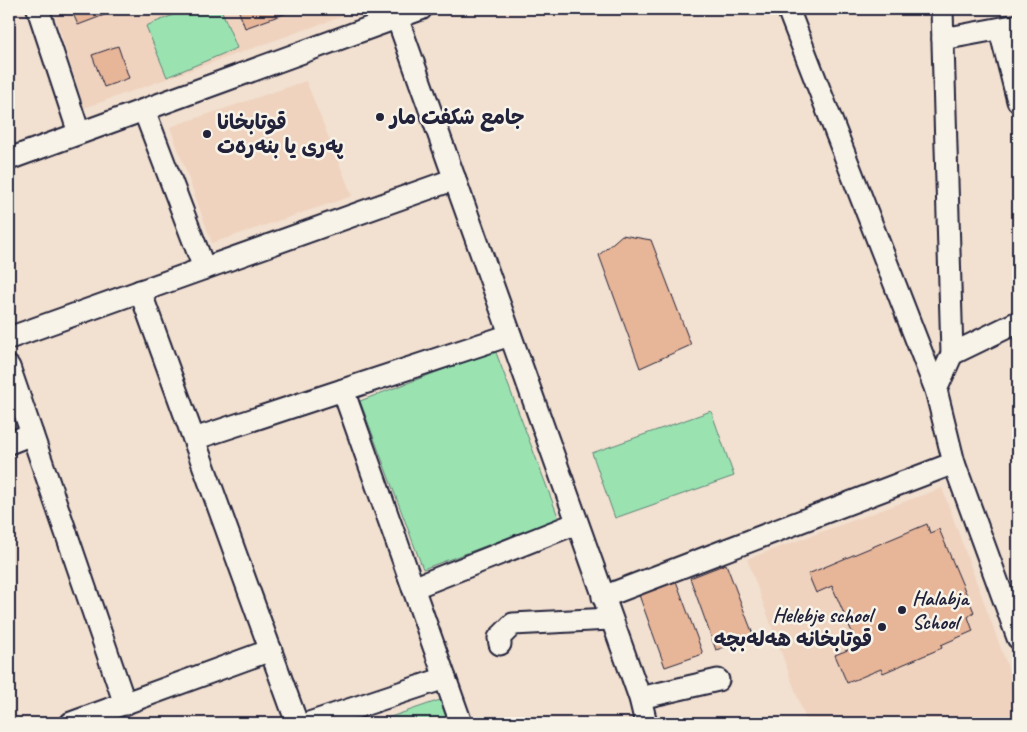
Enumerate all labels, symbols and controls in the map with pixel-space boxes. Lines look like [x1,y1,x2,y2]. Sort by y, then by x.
place label: جامع شكفت مار [388,104,525,132]
place label: قوتابخانا پەری یا بنەرەت [217,109,344,159]
marker: جامع شكفت مار [374,111,386,123]
marker: قوتابخانا پەری یا بنەرەت [201,128,213,140]
place label: Halabja School [912,585,971,635]
place label: Helebje school قوتابخانە هەلەبچە [714,602,876,652]
marker: Halabja School [896,604,908,616]
marker: Helebje school قوتابخانە هەلەبچە [876,621,888,633]

